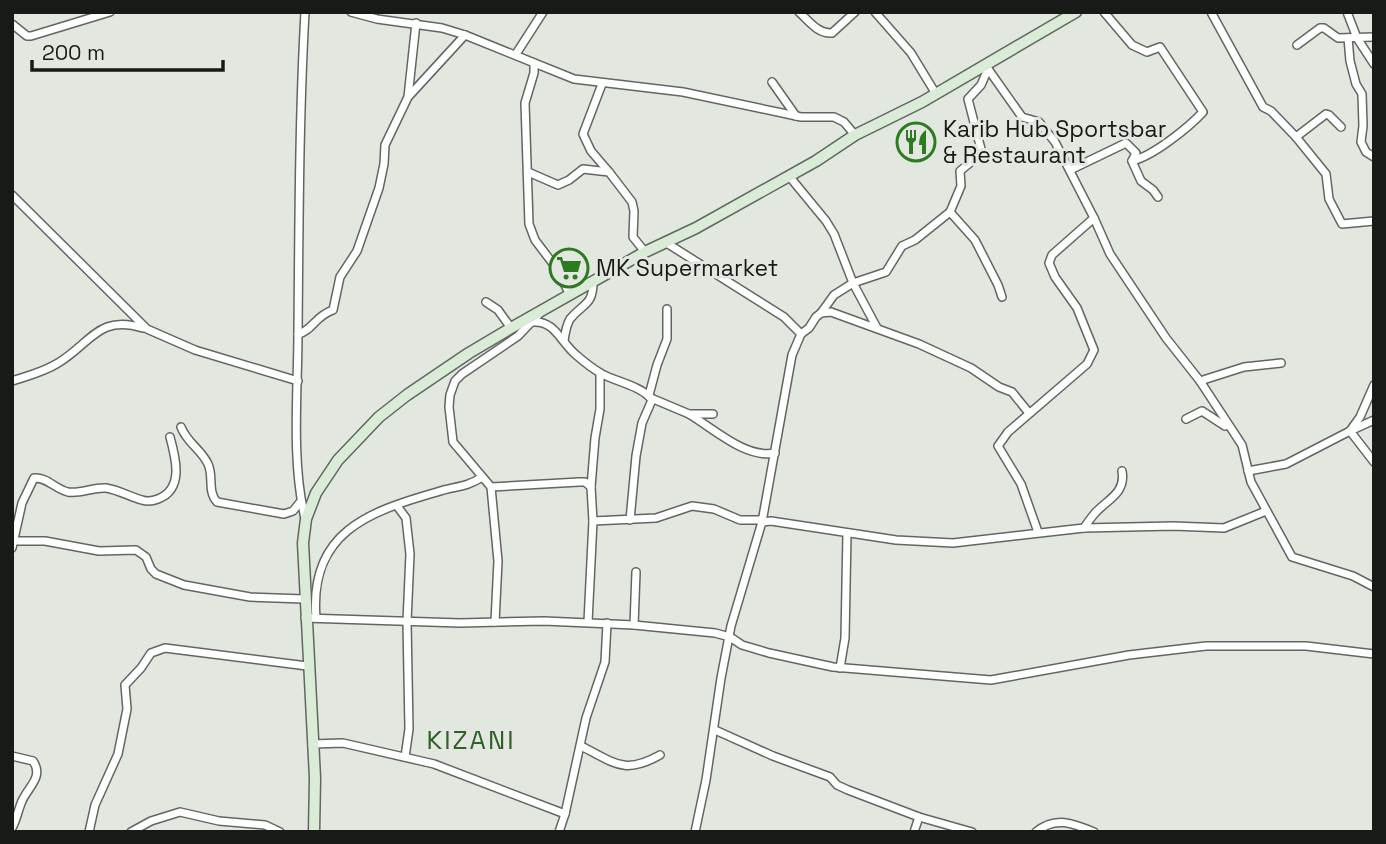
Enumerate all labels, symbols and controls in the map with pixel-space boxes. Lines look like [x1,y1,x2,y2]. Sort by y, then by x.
scale bar [32,28,222,72]
text: 200 m [42,39,105,66]
place label: Karib Hub Sportsbar & Restaurant [943,114,1166,170]
restaurant icon: Karib Hub Sportsbar & Restaurant [895,121,937,163]
supermarket icon: MK Supermarket [548,247,590,289]
place label: MK Supermarket [596,253,778,283]
district label: KIZANI [426,723,516,757]

